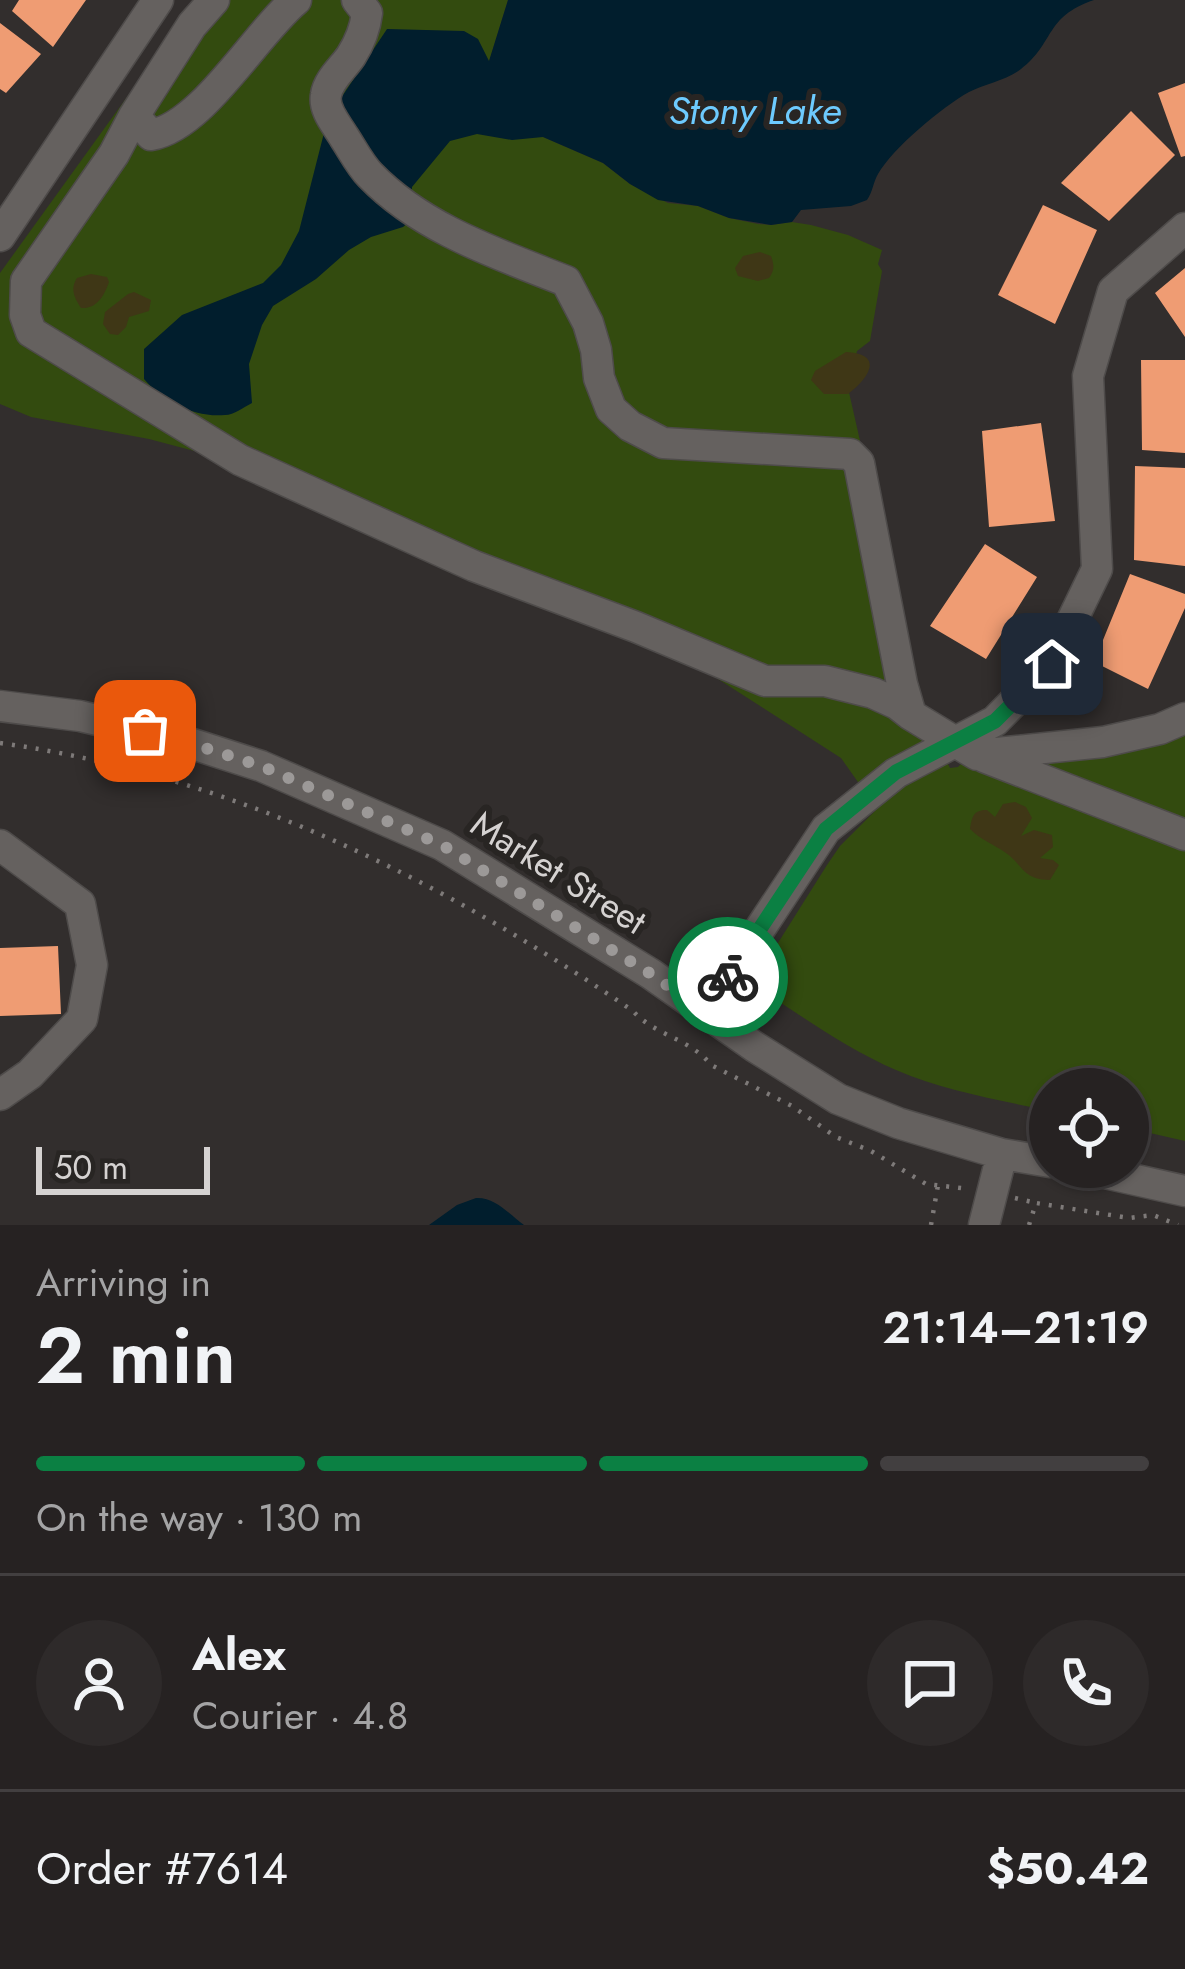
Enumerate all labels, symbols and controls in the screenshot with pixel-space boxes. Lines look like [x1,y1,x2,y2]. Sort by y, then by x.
water label: Stony Lake [669,82,842,139]
pin [1001,613,1103,715]
icon: home [1019,631,1085,697]
pin [94,680,196,782]
icon: bag [112,698,178,764]
street label: Market Street [461,797,657,947]
courier [668,917,788,1037]
icon: bike [695,944,761,1010]
map controls [1029,1068,1149,1188]
button: locate [1029,1068,1149,1188]
scale bar [36,1141,210,1194]
text: 50 m [54,1144,128,1191]
text: Arriving in [36,1254,211,1311]
text: 21:14–21:19 [882,1295,1149,1360]
text: 2 min [36,1300,236,1412]
text: On the way · 130 m [36,1489,362,1546]
button: person [36,1620,162,1746]
button: chat [867,1620,993,1746]
button: phone [1023,1620,1149,1746]
text: Alex [192,1622,286,1687]
text: Courier · 4.8 [192,1687,408,1744]
text: Order #7614 [36,1836,288,1901]
text: $50.42 [987,1836,1149,1901]

